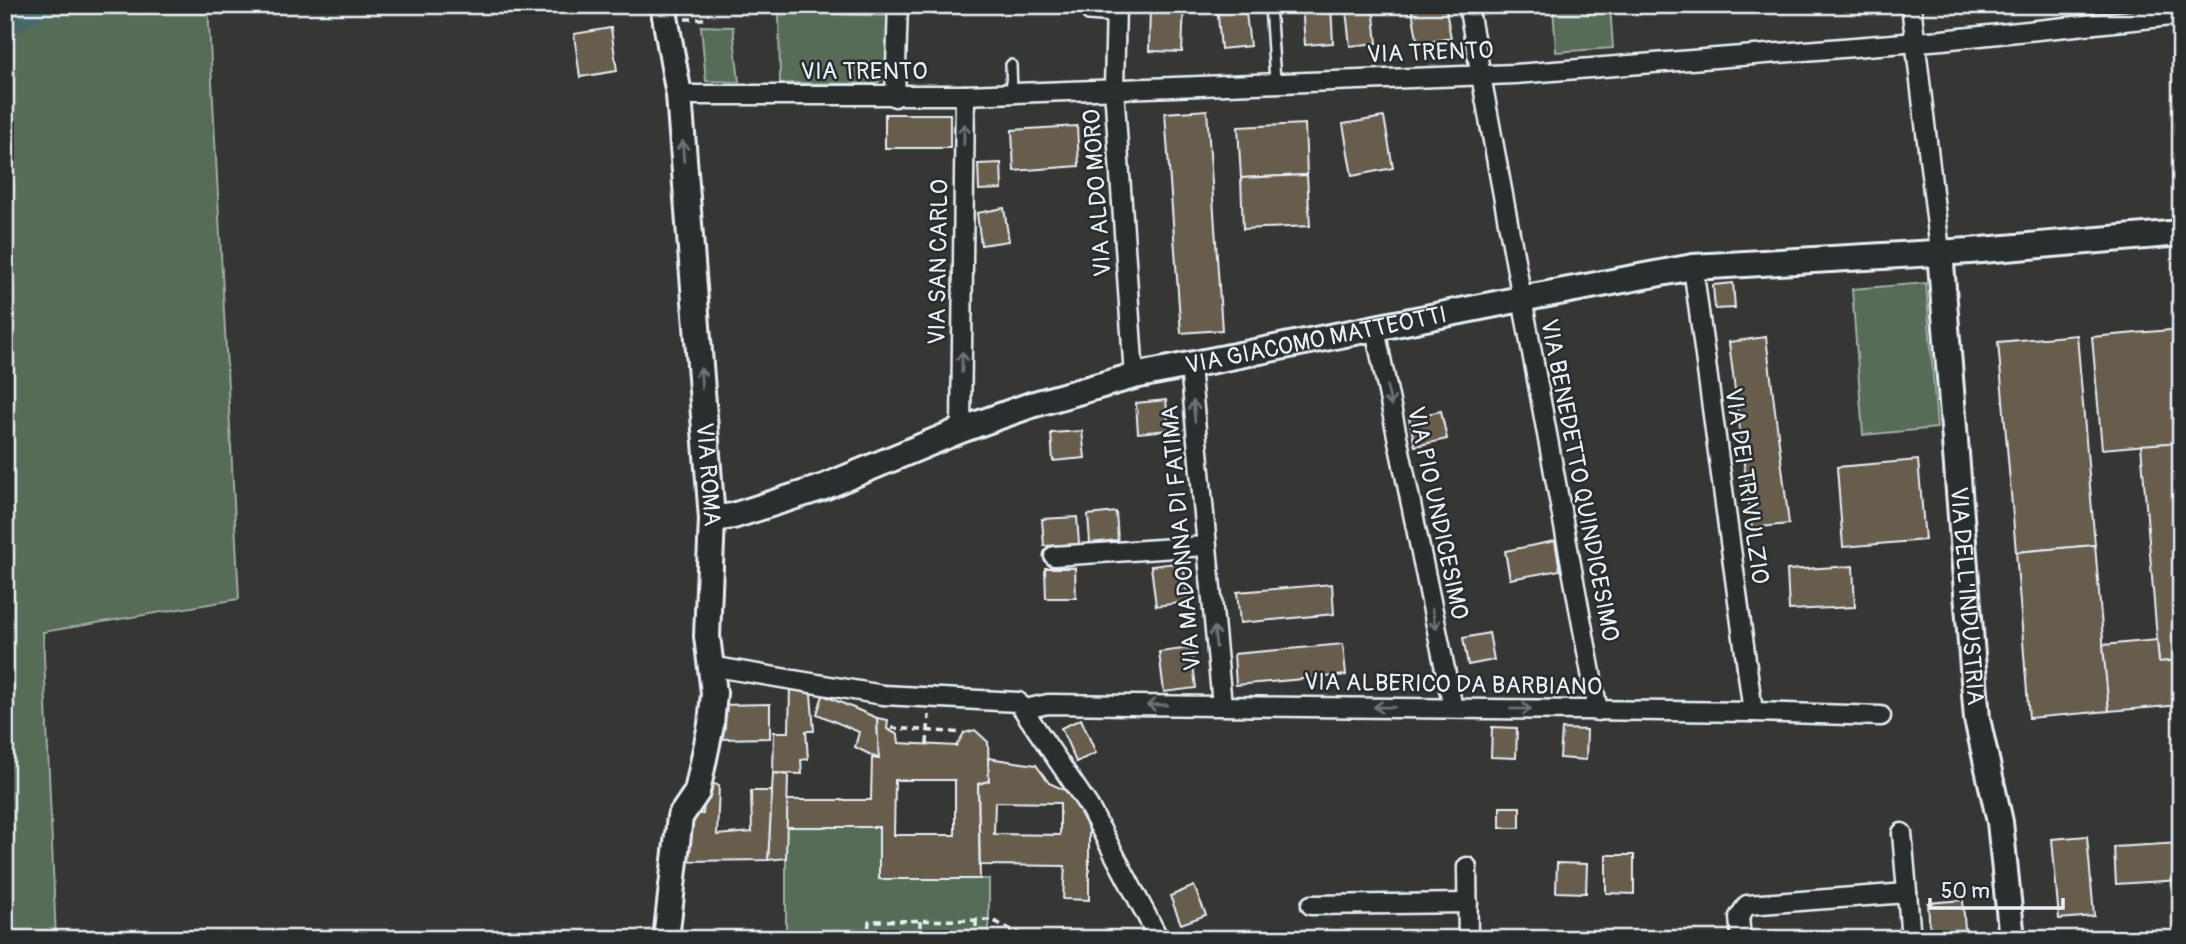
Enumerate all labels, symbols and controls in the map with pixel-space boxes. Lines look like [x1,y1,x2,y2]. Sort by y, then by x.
street label: VIA TRENTO [1366,36,1494,69]
street label: VIA TRENTO [801,57,927,86]
street label: VIA ALDO MORO [1077,108,1118,278]
one-way arrow [957,123,971,146]
one-way arrow [676,140,689,163]
street label: VIA SAN CARLO [923,179,954,345]
street label: VIA GIACOMO MATTEOTTI [1183,300,1449,380]
street label: VIA BENEDETTO QUINDICESIMO [1534,316,1625,644]
one-way arrow [955,351,968,374]
one-way arrow [694,367,707,390]
one-way arrow [1382,384,1396,407]
street label: VIA DEI TRIVULZIO [1718,386,1775,586]
one-way arrow [1187,400,1200,423]
street label: VIA MADONNA DI FATIMA [1155,404,1208,672]
street label: VIA PIO UNDICESIMO [1401,404,1474,622]
street label: VIA ROMA [690,422,727,527]
street label: VIA DELL'INDUSTRIA [1944,486,1990,706]
one-way arrow [1428,607,1442,630]
one-way arrow [1208,627,1221,649]
street label: VIA ALBERICO DA BARBIANO [1304,667,1602,702]
one-way arrow [1146,698,1169,712]
one-way arrow [1373,700,1396,714]
one-way arrow [1509,703,1532,716]
scale bar [1930,867,2064,911]
text: 50 m [1941,878,1990,905]

